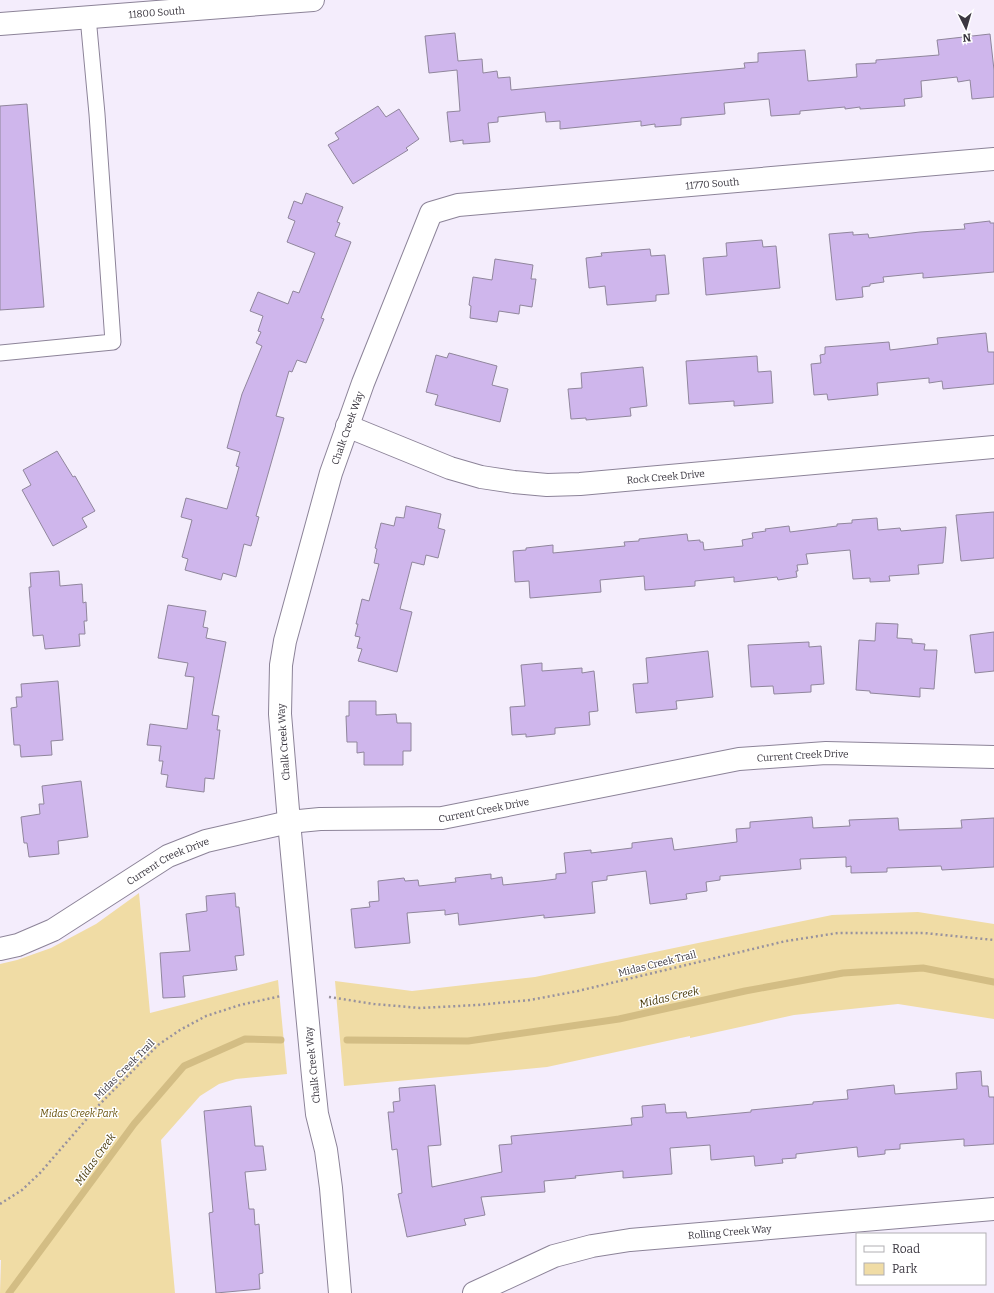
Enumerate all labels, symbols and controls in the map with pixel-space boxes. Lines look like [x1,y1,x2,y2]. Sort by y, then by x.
street label: 11800 South [128,5,186,21]
north arrow [946,8,986,48]
text: N [962,31,972,44]
street label: 11770 South [685,176,740,192]
street label: Chalk Creek Way [329,389,367,467]
street label: Rock Creek Drive [626,468,705,487]
street label: Chalk Creek Way [275,702,293,781]
street label: Current Creek Drive [756,748,849,765]
street label: Current Creek Drive [439,796,530,825]
street label: Current Creek Drive [125,835,210,888]
street label: Midas Creek Trail [617,948,698,979]
water label: Midas Creek [638,984,701,1011]
street label: Chalk Creek Way [303,1025,323,1104]
street label: Midas Creek Trail [92,1037,157,1102]
park label: Midas Creek Park [40,1108,119,1120]
water label: Midas Creek [72,1130,119,1188]
street label: Rolling Creek Way [688,1223,773,1242]
legend [856,1233,986,1285]
text: Road [892,1242,920,1256]
text: Park [892,1262,918,1276]

